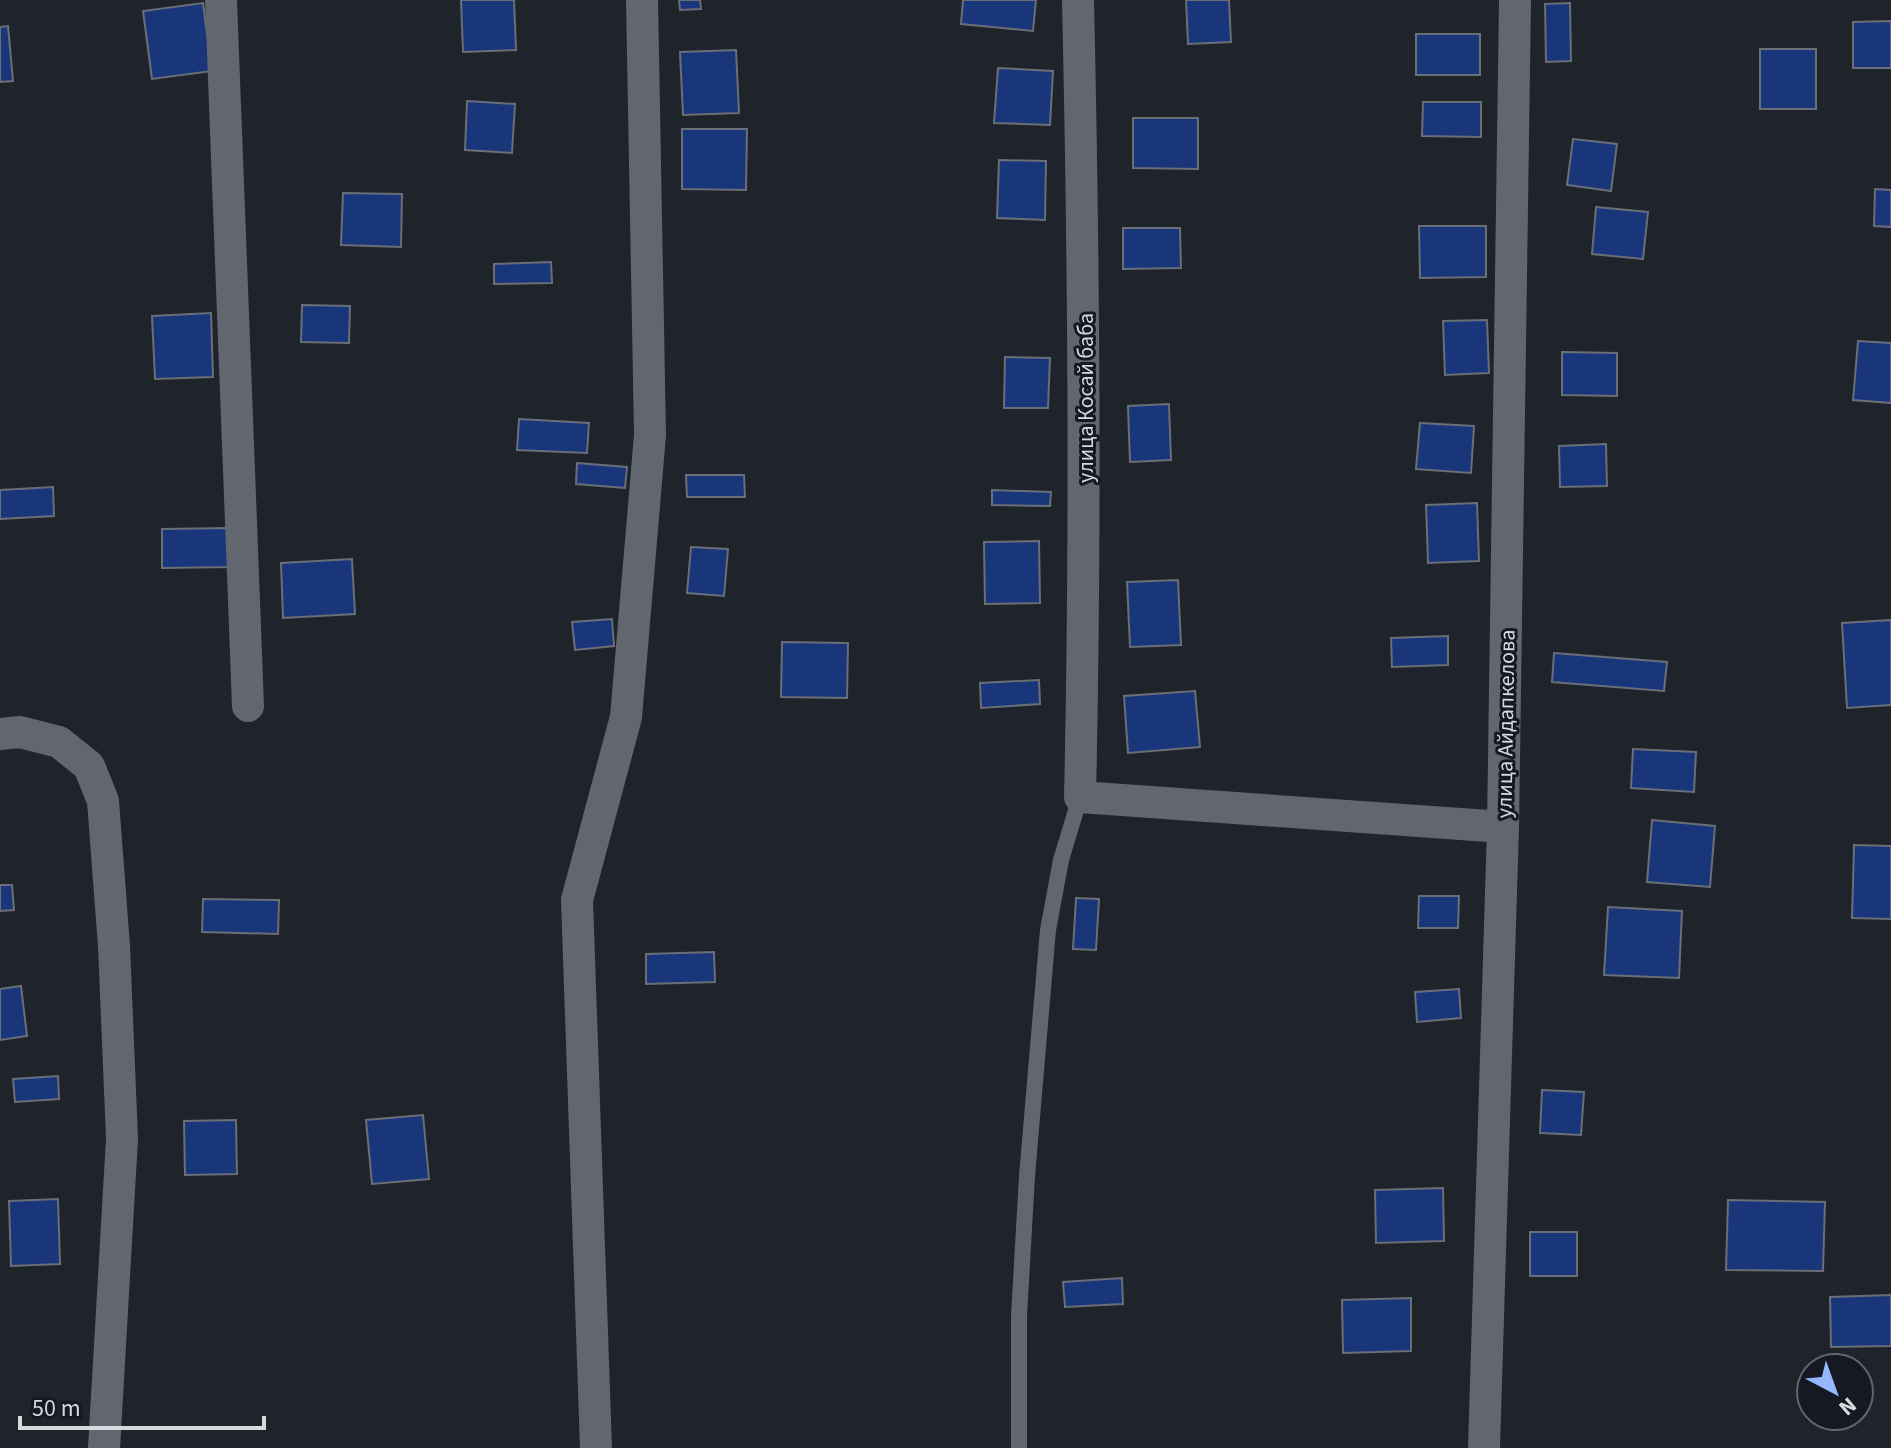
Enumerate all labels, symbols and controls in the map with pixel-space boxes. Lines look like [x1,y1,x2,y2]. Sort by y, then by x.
street label: улица Косай баба [1070,313,1102,483]
street label: улица Айдапкелова [1488,629,1524,819]
north arrow [1795,1352,1875,1432]
scale bar [20,1380,264,1430]
text: N [1831,1389,1863,1423]
text: 50 m [32,1391,81,1426]

